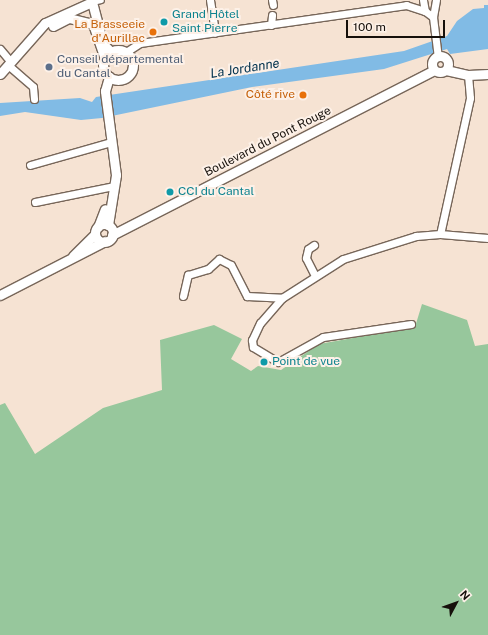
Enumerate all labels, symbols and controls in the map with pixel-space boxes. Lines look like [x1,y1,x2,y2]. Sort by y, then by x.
place label: Grand Hôtel Saint Pierre [172,8,239,36]
scale bar [348,12,447,38]
marker: Grand Hôtel Saint Pierre [159,17,169,27]
place label: La Brasseeie d'Aurillac [74,18,145,46]
text: 100 m [353,20,386,34]
marker: La Brasseeie d'Aurillac [148,27,158,37]
place label: Conseil départemental du Cantal [57,53,184,81]
water label: La Jordanne [209,56,281,82]
marker: Conseil départemental du Cantal [44,62,54,72]
place label: Côté rive [246,88,295,102]
marker: Côté rive [298,90,308,100]
street label: Boulevard du Pont Rouge [202,104,334,180]
place label: CCI du Cantal [178,185,254,199]
marker: CCI du Cantal [165,187,175,197]
place label: Point de vue [272,355,340,369]
marker: Point de vue [259,357,269,367]
north arrow [436,583,476,623]
text: N [458,588,472,602]

